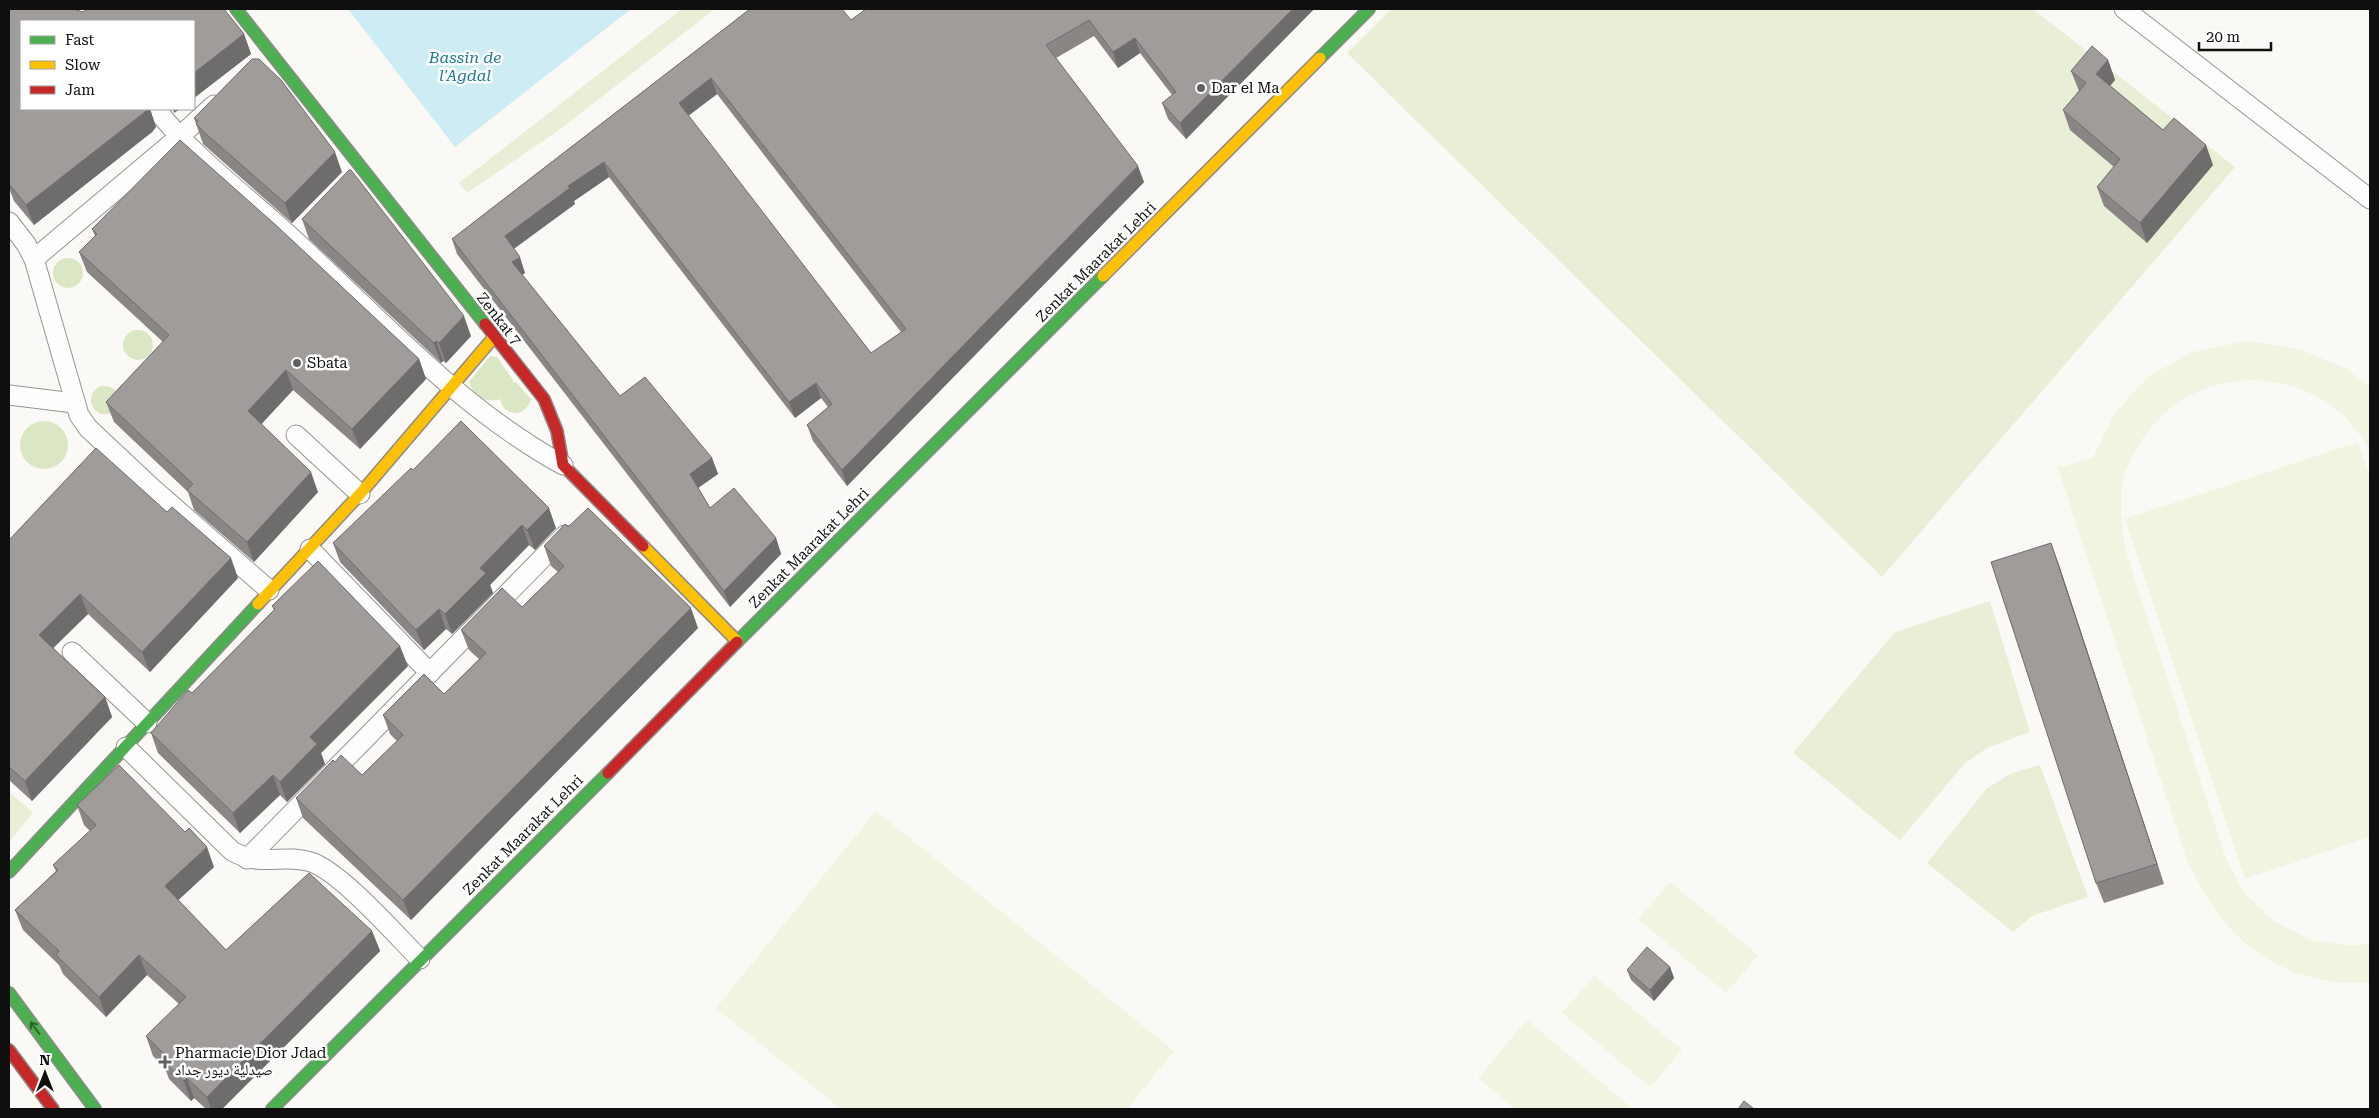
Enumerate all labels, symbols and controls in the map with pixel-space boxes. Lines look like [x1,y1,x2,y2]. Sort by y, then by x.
legend [20,20,195,110]
scale bar [2199,20,2272,52]
text: 20 m [2206,28,2241,46]
text: Fast [65,31,95,49]
water label: Bassin de l'Agdal [428,48,501,85]
text: Slow [65,56,101,74]
place label: Dar el Ma [1211,79,1279,97]
text: Jam [65,81,95,99]
marker: Dar el Ma [1195,82,1207,94]
street label: Zenkat Maarakat Lehri [1032,198,1160,326]
street label: Zenkat 7 [473,289,525,349]
place label: Sbata [307,354,348,372]
marker: Sbata [291,357,303,369]
street label: Zenkat Maarakat Lehri [745,484,873,612]
street label: Zenkat Maarakat Lehri [459,771,587,899]
one-way arrow [29,1022,40,1035]
place label: Pharmacie Dior Jdad صيدلية ديور جداد [175,1044,327,1079]
north arrow [20,1048,70,1098]
text: N [40,1052,51,1068]
marker: Pharmacie Dior Jdad صيدلية ديور جداد [159,1056,171,1068]

